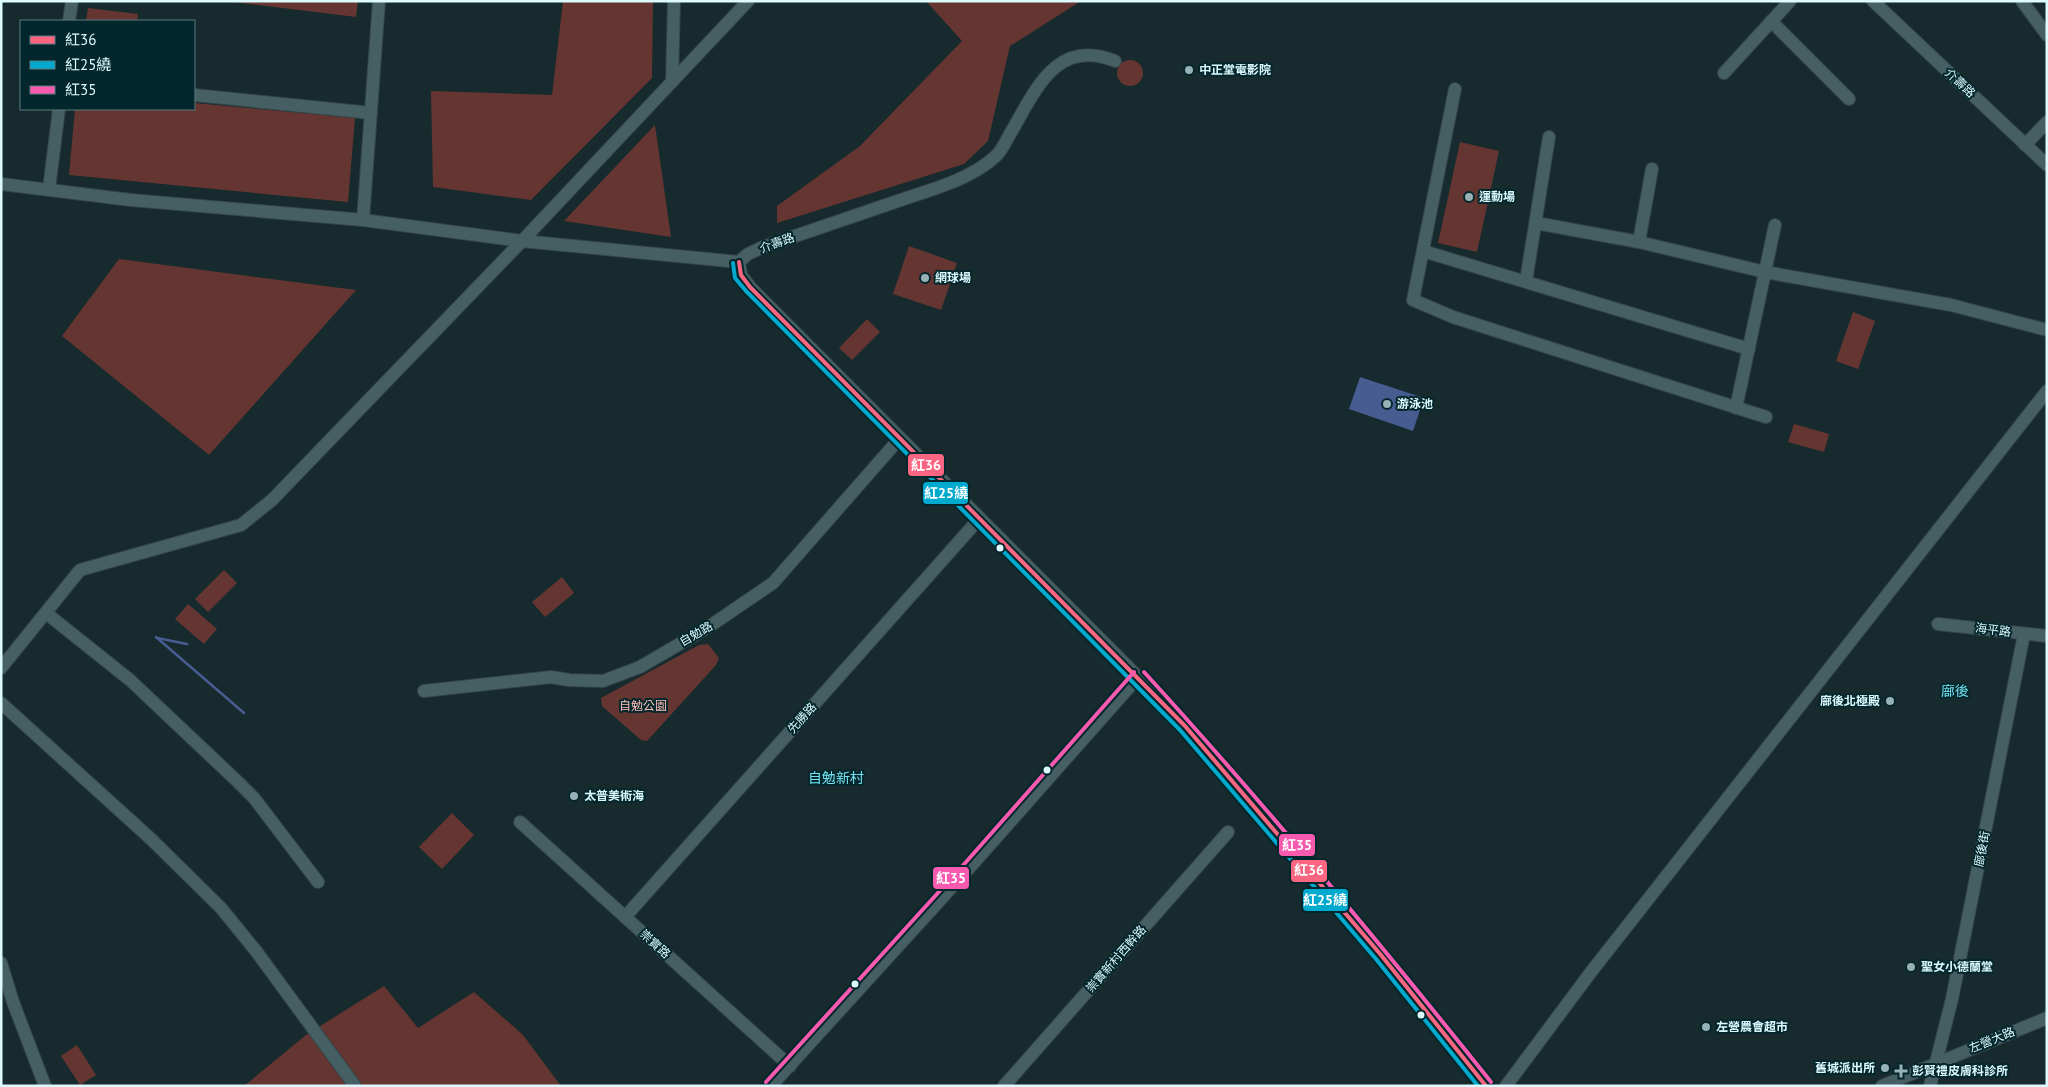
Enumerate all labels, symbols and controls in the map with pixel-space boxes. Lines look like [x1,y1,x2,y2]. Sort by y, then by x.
legend [20,20,195,110]
text: 紅36 [65,30,96,49]
text: 紅25繞 [65,55,111,74]
place label: 中正堂電影院 [1199,62,1271,77]
marker: 中正堂電影院 [1183,64,1195,76]
street label: 介壽路 [1942,65,1979,100]
text: 紅35 [65,80,96,99]
place label: 運動場 [1479,189,1515,204]
marker: 運動場 [1463,191,1475,203]
street label: 介壽路 [757,229,796,256]
place label: 網球場 [935,270,971,285]
marker: 網球場 [919,272,931,284]
place label: 游泳池 [1397,396,1433,411]
marker: 游泳池 [1381,398,1393,410]
line badge: 紅36 [907,453,945,477]
text: 紅36 [911,456,941,474]
line badge: 紅25繞 [922,481,969,505]
text: 紅25繞 [924,484,968,502]
unlabelled marker [995,543,1005,553]
street label: 自勉路 [676,618,715,649]
street label: 海平路 [1974,620,2012,639]
district label: 廍後 [1941,682,1969,700]
place label: 廍後北極殿 [1820,693,1880,708]
marker: 廍後北極殿 [1884,695,1896,707]
park label: 自勉公園 [619,698,667,713]
street label: 先勝路 [784,699,819,736]
unlabelled marker [1042,765,1052,775]
district label: 自勉新村 [808,769,864,787]
place label: 太普美術海 [584,788,644,803]
marker: 太普美術海 [568,790,580,802]
street label: 廍後街 [1971,830,1992,868]
line badge: 紅35 [1278,833,1316,857]
text: 紅35 [1282,836,1312,854]
line badge: 紅36 [1290,859,1328,883]
text: 紅36 [1294,861,1324,879]
line badge: 紅35 [932,866,970,890]
text: 紅35 [936,869,966,887]
line badge: 紅25繞 [1302,888,1349,912]
text: 紅25繞 [1303,891,1347,909]
street label: 崇實新村西幹路 [1082,922,1149,995]
street label: 崇實路 [637,926,674,961]
place label: 聖女小德蘭堂 [1921,959,1993,974]
marker: 聖女小德蘭堂 [1905,961,1917,973]
unlabelled marker [850,979,860,989]
unlabelled marker [1416,1010,1426,1020]
place label: 左營農會超市 [1716,1019,1788,1034]
marker: 左營農會超市 [1700,1021,1712,1033]
street label: 左營大路 [1967,1024,2017,1055]
place label: 舊城派出所 [1815,1060,1875,1075]
marker: 舊城派出所 [1879,1062,1891,1074]
place label: 彭賢禮皮膚科診所 [1912,1063,2008,1078]
marker: 彭賢禮皮膚科診所 [1894,1064,1908,1078]

